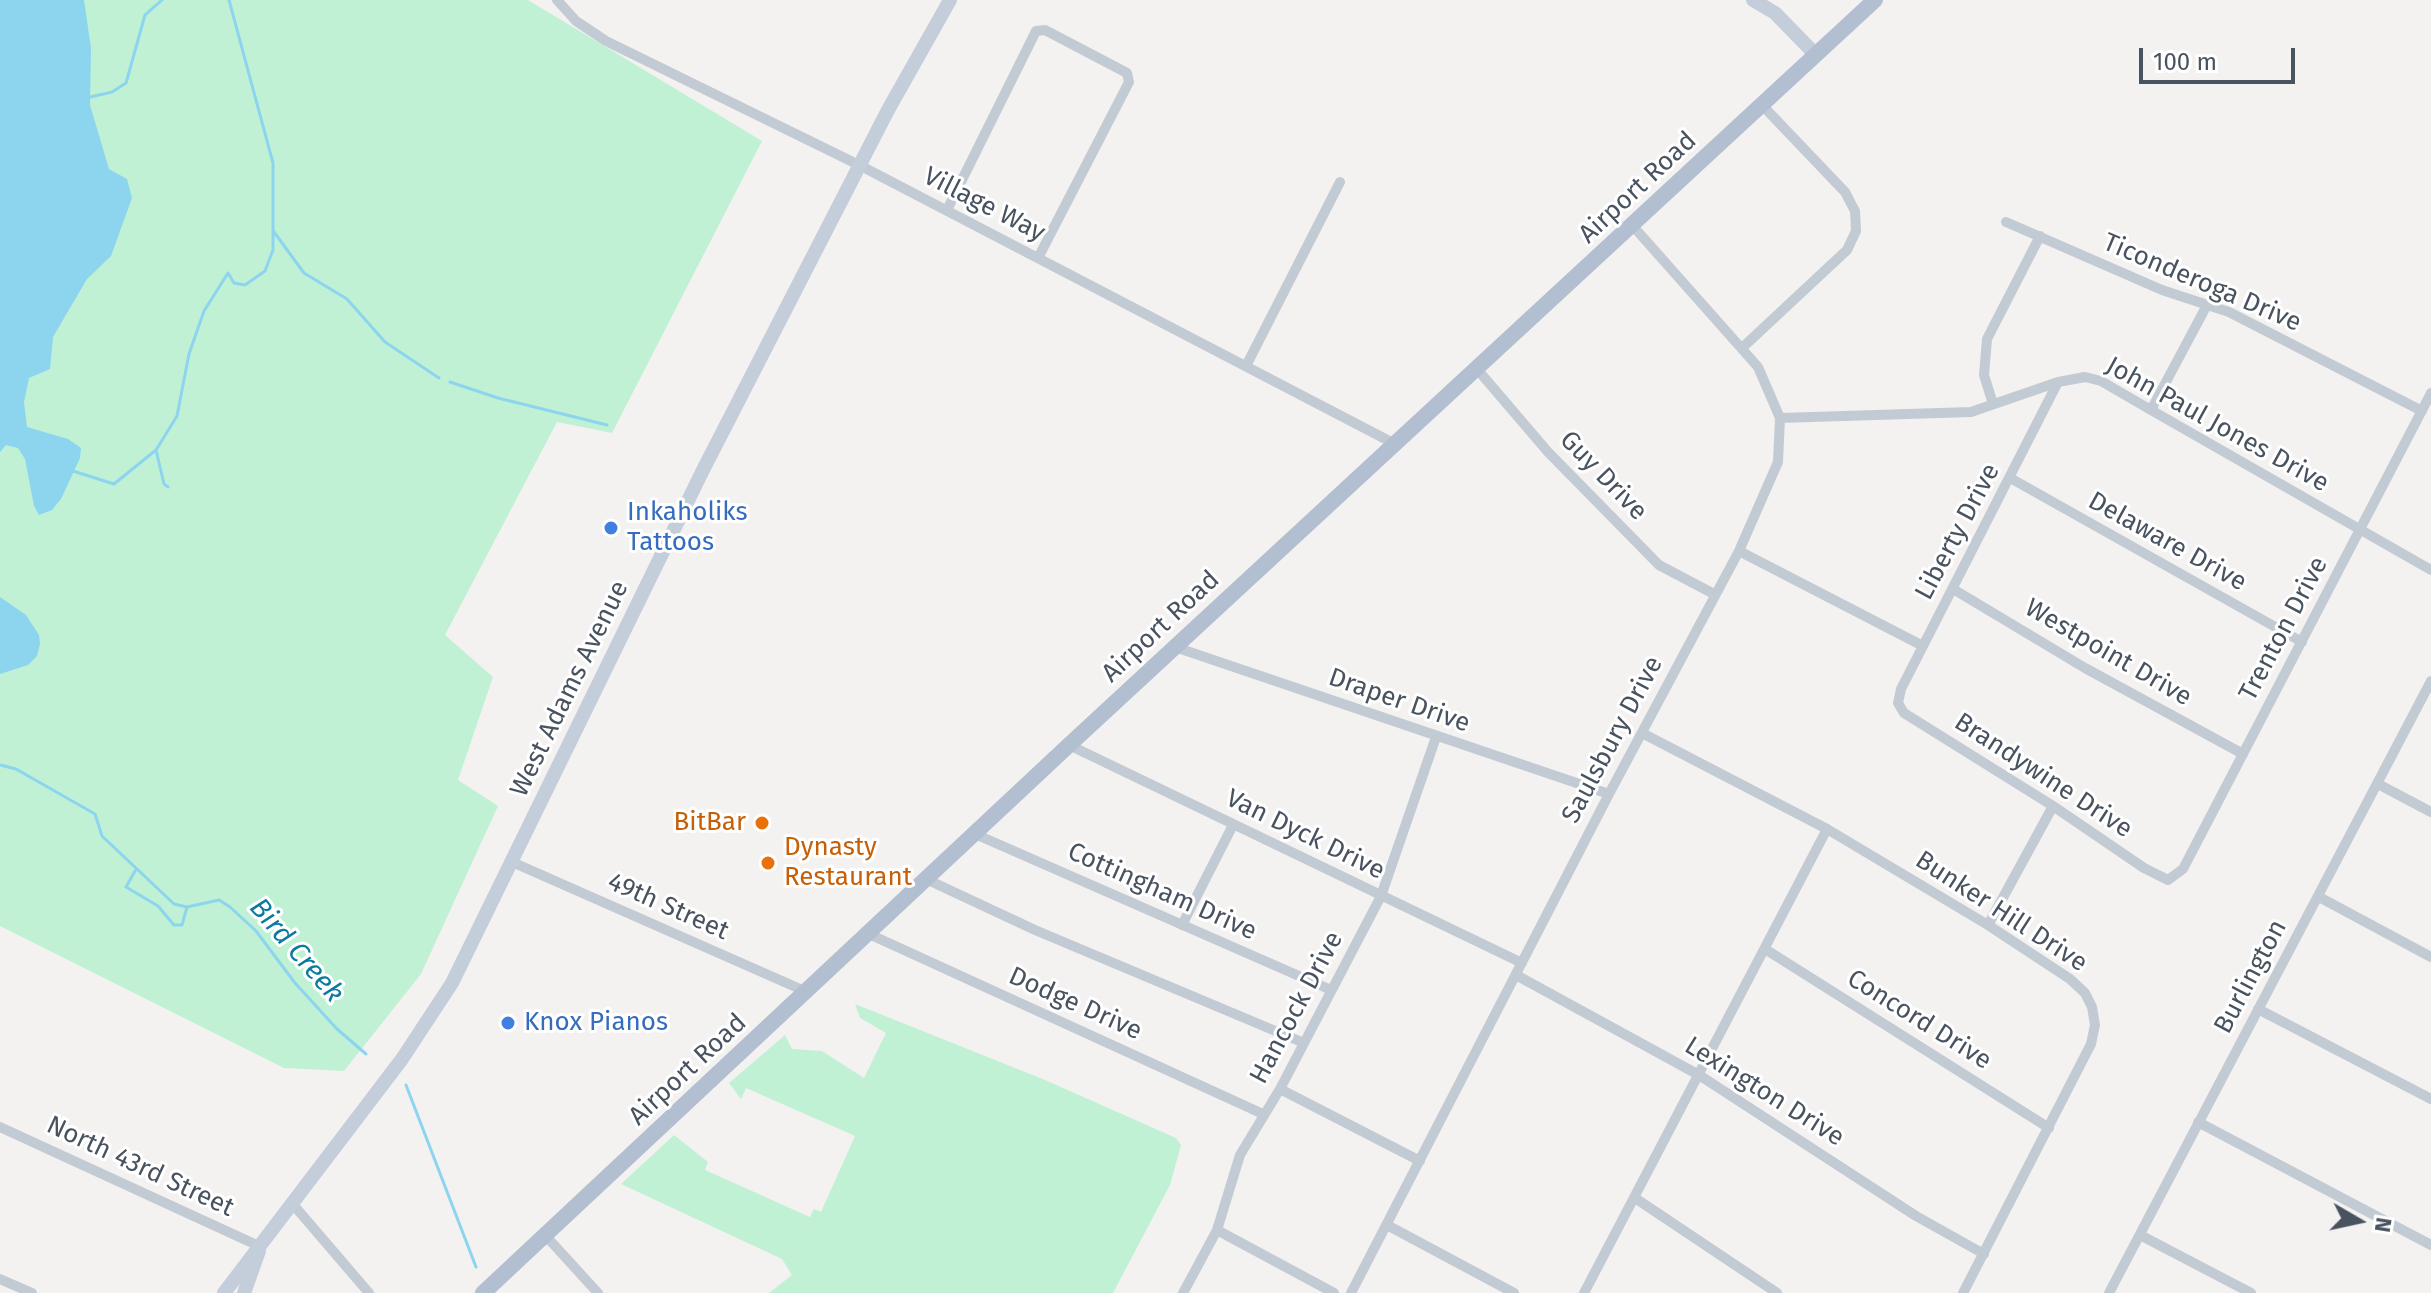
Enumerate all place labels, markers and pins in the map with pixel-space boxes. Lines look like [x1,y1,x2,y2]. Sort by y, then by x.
place label: Inkaholiks Tattoos [627,497,748,558]
marker: Inkaholiks Tattoos [602,519,620,537]
place label: BitBar [673,807,746,839]
marker: BitBar [753,814,771,832]
place label: Dynasty Restaurant [784,832,912,894]
marker: Dynasty Restaurant [759,854,777,872]
place label: Knox Pianos [524,1007,668,1039]
marker: Knox Pianos [499,1014,517,1032]

